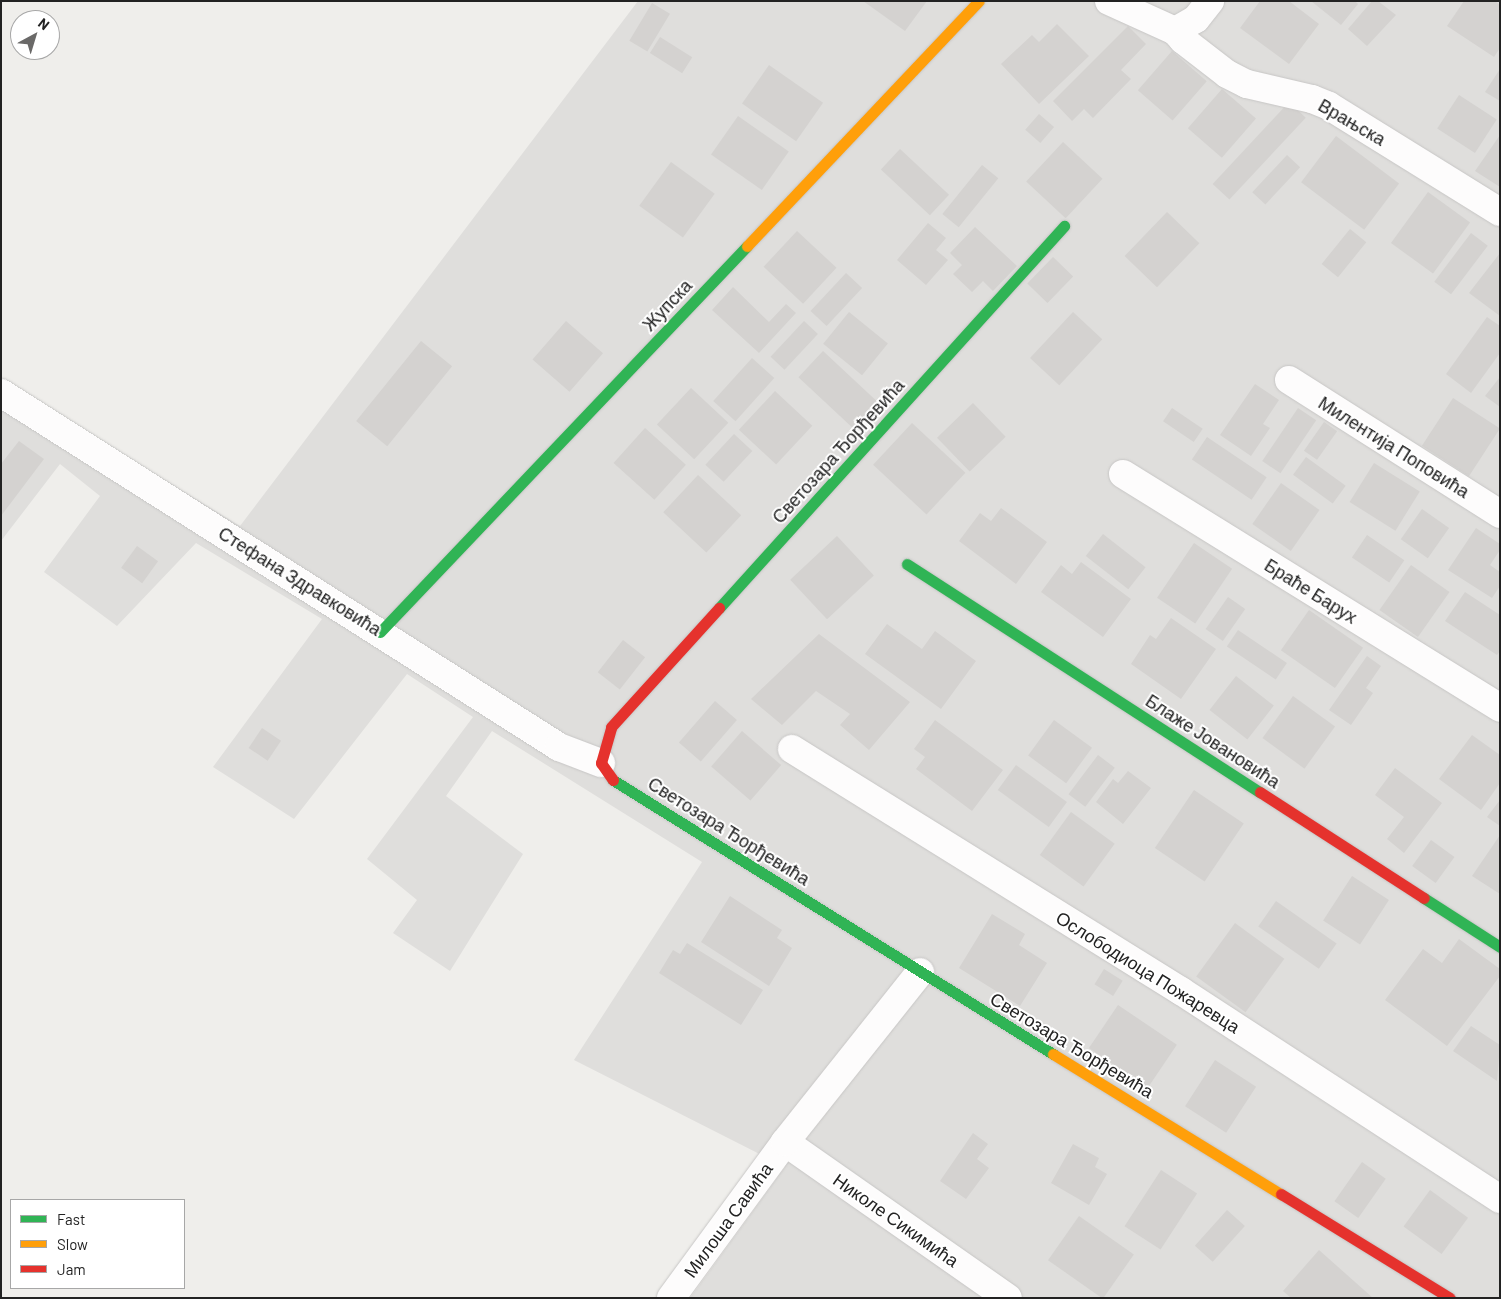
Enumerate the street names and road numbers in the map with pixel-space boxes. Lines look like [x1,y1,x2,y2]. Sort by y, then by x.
street label: Врањска [1315,94,1389,150]
street label: Жупска [638,275,696,335]
street label: Светозара Ђорђевића [767,374,909,528]
street label: Милентија Поповића [1315,392,1473,502]
street label: Стефана Здравковића [215,522,385,640]
street label: Браће Барух [1261,554,1361,628]
street label: Блаже Јовановића [1142,690,1284,792]
street label: Светозара Ђорђевића [644,772,814,890]
street label: Ослободиоца Пожаревца [1052,906,1244,1038]
street label: Светозара Ђорђевића [986,988,1158,1102]
street label: Милоша Савића [679,1158,777,1282]
street label: Николе Сикимића [829,1169,963,1271]

